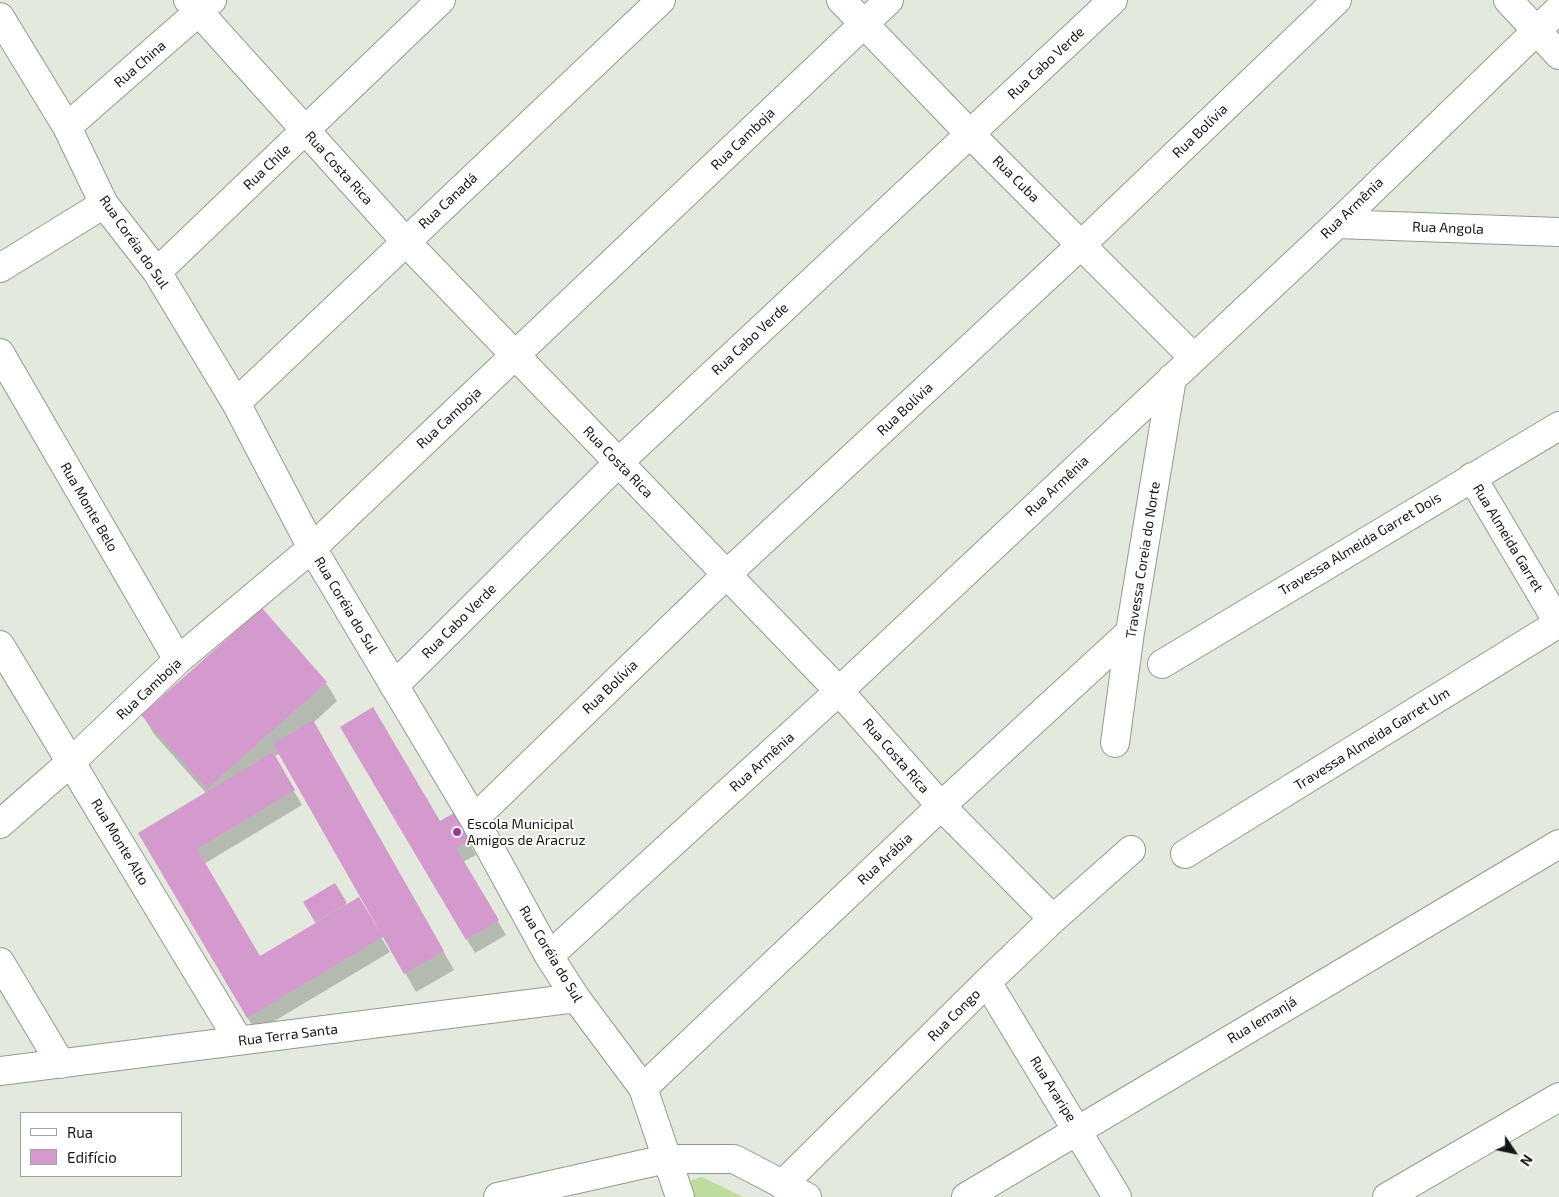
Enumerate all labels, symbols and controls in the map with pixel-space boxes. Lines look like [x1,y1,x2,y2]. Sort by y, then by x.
street label: Rua Cabo Verde [1004,23,1088,103]
street label: Rua China [111,37,169,91]
street label: Rua Bolívia [1169,101,1231,161]
street label: Rua Camboja [707,104,779,174]
street label: Rua Costa Rica [302,128,376,208]
street label: Rua Chile [240,141,294,193]
street label: Rua Cuba [989,152,1043,206]
street label: Rua Canadá [415,169,481,233]
street label: Rua Armênia [1317,174,1387,242]
street label: Rua Coréia do Sul [96,192,172,292]
street label: Rua Angola [1412,218,1484,238]
street label: Rua Cabo Verde [708,299,792,379]
street label: Rua Bolívia [874,379,936,439]
street label: Rua Camboja [413,384,485,452]
street label: Rua Costa Rica [580,423,656,501]
street label: Rua Armênia [1022,452,1092,520]
street label: Rua Monte Belo [57,459,121,555]
street label: Travessa Coreia do Norte [1122,480,1164,640]
street label: Rua Almeida Garret [1469,481,1547,595]
street label: Travessa Almeida Garret Dois [1276,489,1444,599]
street label: Rua Coréia do Sul [311,554,381,656]
street label: Rua Cabo Verde [418,580,500,662]
street label: Rua Camboja [113,655,185,723]
street label: Rua Bolívia [579,657,641,717]
street label: Travessa Almeida Garret Um [1291,684,1453,794]
street label: Rua Costa Rica [859,715,933,797]
street label: Rua Armênia [726,729,798,795]
street label: Rua Monte Alto [88,796,152,888]
place label: Escola Municipal Amigos de Aracruz [467,816,586,849]
marker: Escola Municipal Amigos de Aracruz [451,826,463,838]
street label: Rua Arábia [854,829,916,889]
street label: Rua Coréia do Sul [516,903,586,1005]
street label: Rua Congo [924,985,984,1045]
street label: Rua Iemanjá [1224,993,1300,1047]
street label: Rua Terra Santa [237,1021,339,1049]
street label: Rua Araripe [1026,1053,1080,1125]
legend [20,1112,182,1177]
text: Rua [67,1123,93,1141]
north arrow [1489,1127,1539,1177]
text: Edifício [67,1148,117,1166]
text: N [1517,1152,1537,1170]

